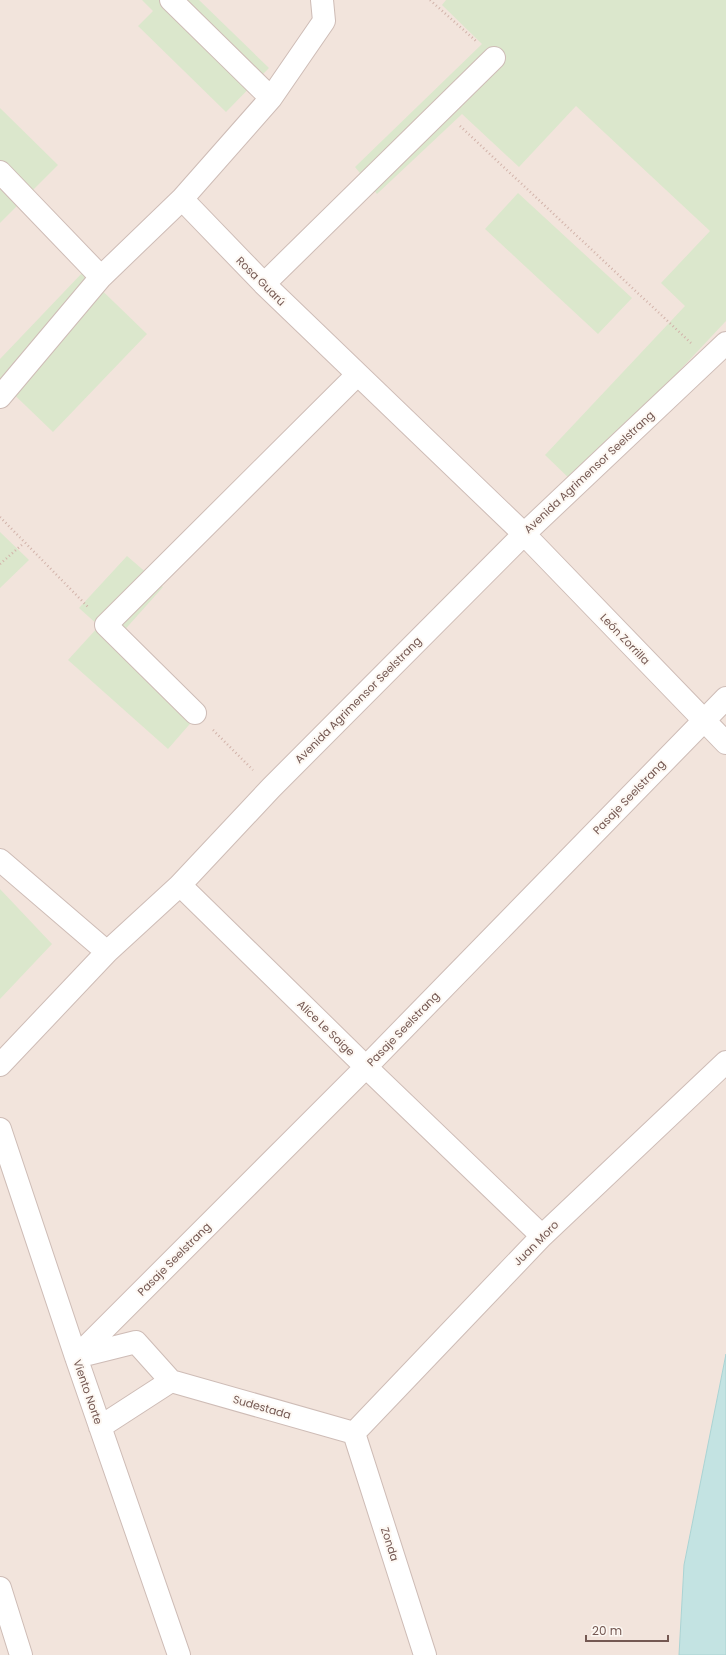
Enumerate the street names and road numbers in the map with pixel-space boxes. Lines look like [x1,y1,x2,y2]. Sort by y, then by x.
street label: Rosa Guarú [233,253,289,309]
street label: Avenida Agrimensor Seelstrang [520,407,658,537]
street label: León Zorrilla [597,610,653,668]
street label: Avenida Agrimensor Seelstrang [291,633,425,767]
street label: Pasaje Seelstrang [589,756,669,838]
street label: Pasaje Seelstrang [363,988,443,1070]
street label: Alice Le Saige [294,996,359,1060]
street label: Juan Moro [510,1217,562,1269]
street label: Pasaje Seelstrang [134,1219,214,1299]
street label: Viento Norte [69,1357,107,1427]
street label: Sudestada [231,1391,293,1423]
street label: Zonda [377,1525,403,1563]

